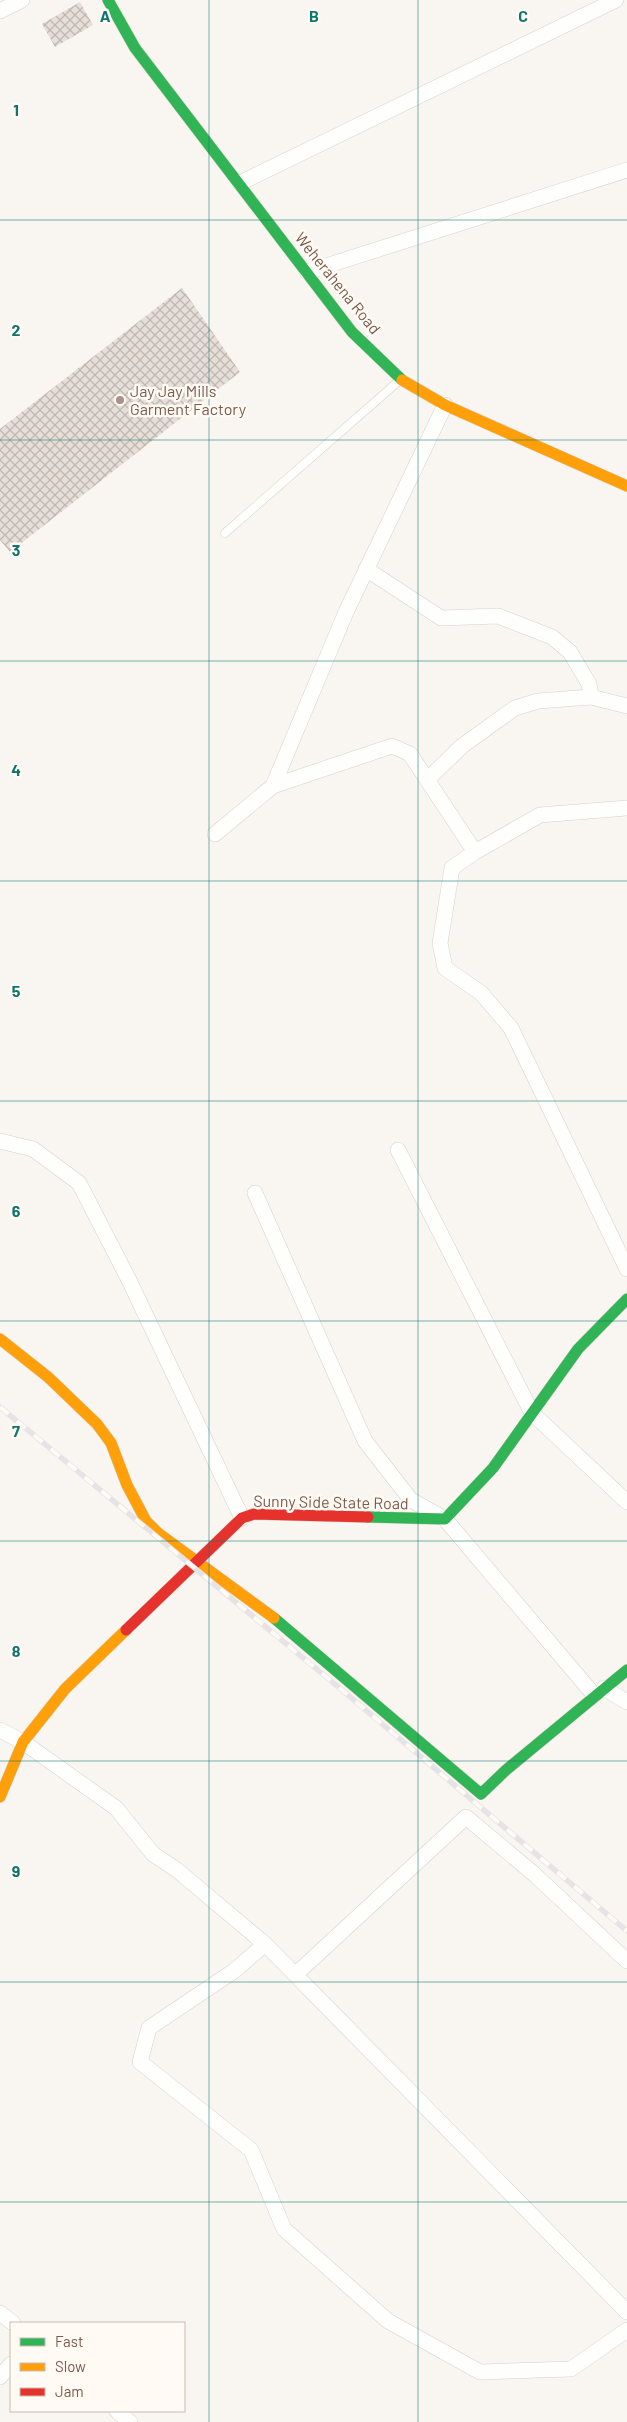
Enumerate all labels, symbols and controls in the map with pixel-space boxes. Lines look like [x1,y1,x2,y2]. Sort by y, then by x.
text: A [100,6,111,25]
text: B [309,6,319,25]
text: C [518,6,528,25]
text: 1 [13,100,19,119]
street label: Weherahena Road [292,228,385,337]
text: 2 [12,320,21,339]
place label: Jay Jay Mills Garment Factory [130,381,247,418]
marker: Jay Jay Mills Garment Factory [114,394,126,406]
text: 3 [12,540,20,559]
text: 4 [11,760,21,779]
text: 5 [12,981,21,1000]
text: 6 [12,1201,21,1220]
text: 7 [12,1421,20,1440]
street label: Sunny Side State Road [253,1491,409,1512]
text: 8 [12,1641,21,1660]
text: 9 [12,1861,20,1880]
legend [10,2322,185,2412]
text: Fast [55,2332,83,2350]
text: Slow [55,2357,86,2375]
text: Jam [55,2382,84,2400]

